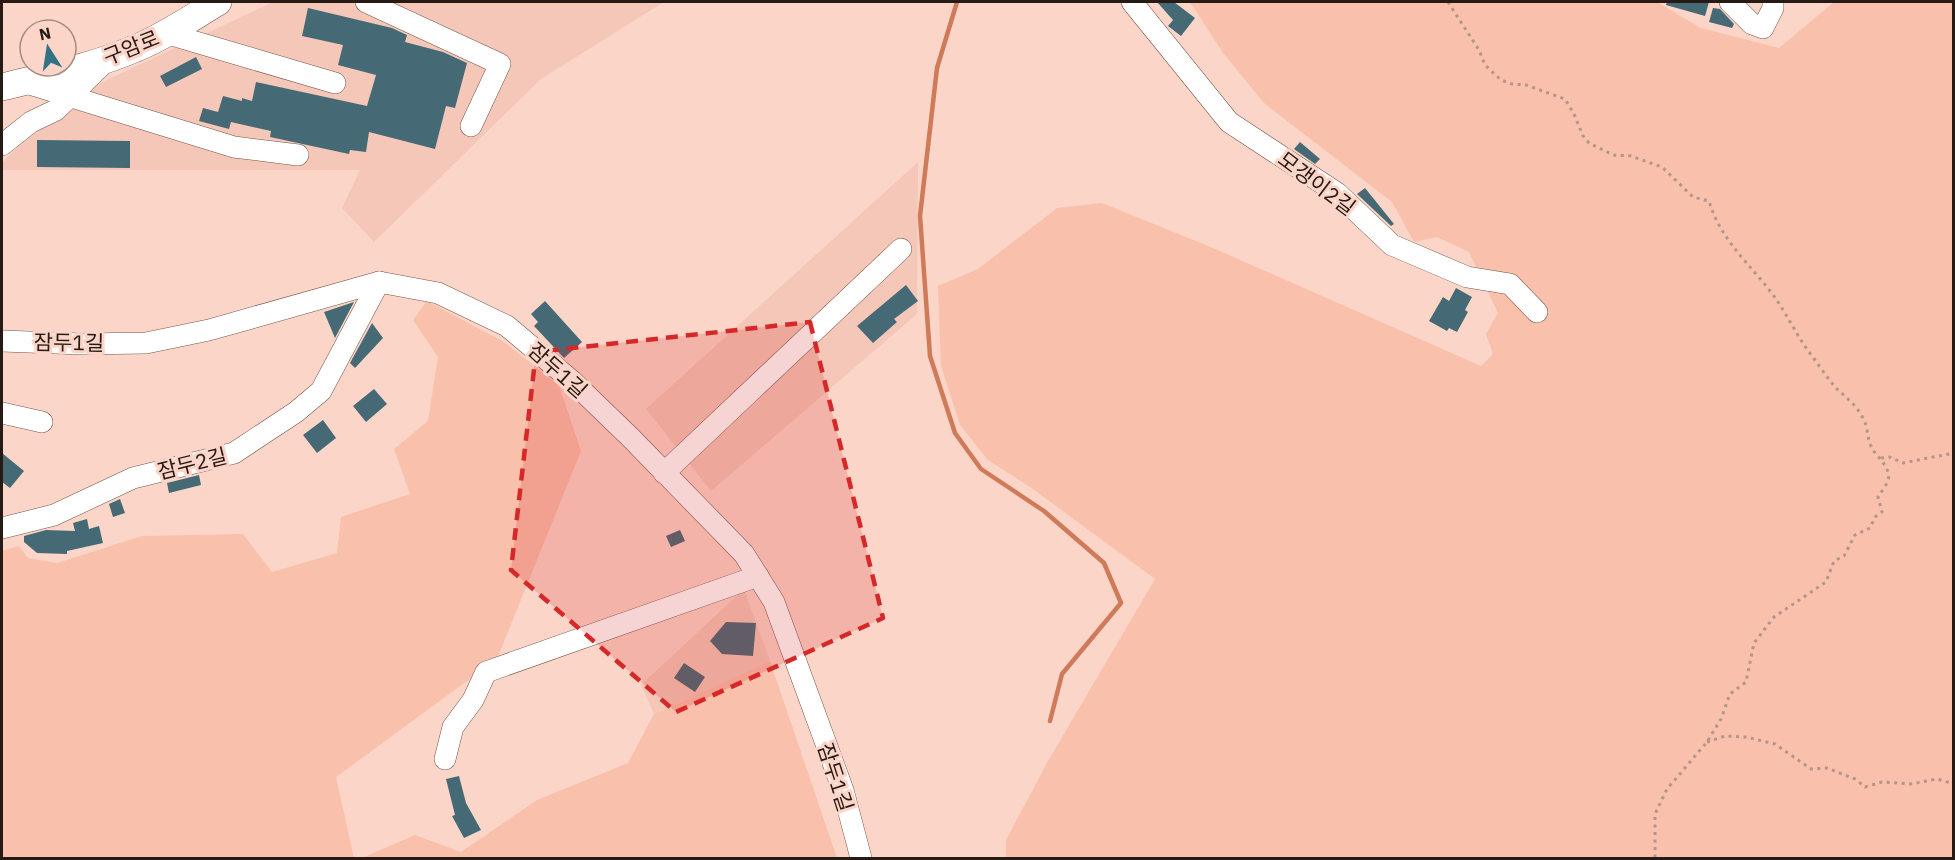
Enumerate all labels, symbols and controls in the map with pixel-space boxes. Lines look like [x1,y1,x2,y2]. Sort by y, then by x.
north arrow [18,18,78,78]
text: N [37,22,53,44]
street label: 구암로 [99,23,163,71]
street label: 모갱이2길 [1273,145,1361,221]
street label: 잠두1길 [33,327,105,357]
street label: 잠두1길 [522,336,594,404]
street label: 잠두2길 [154,441,230,485]
street label: 잠두1길 [812,739,860,815]

